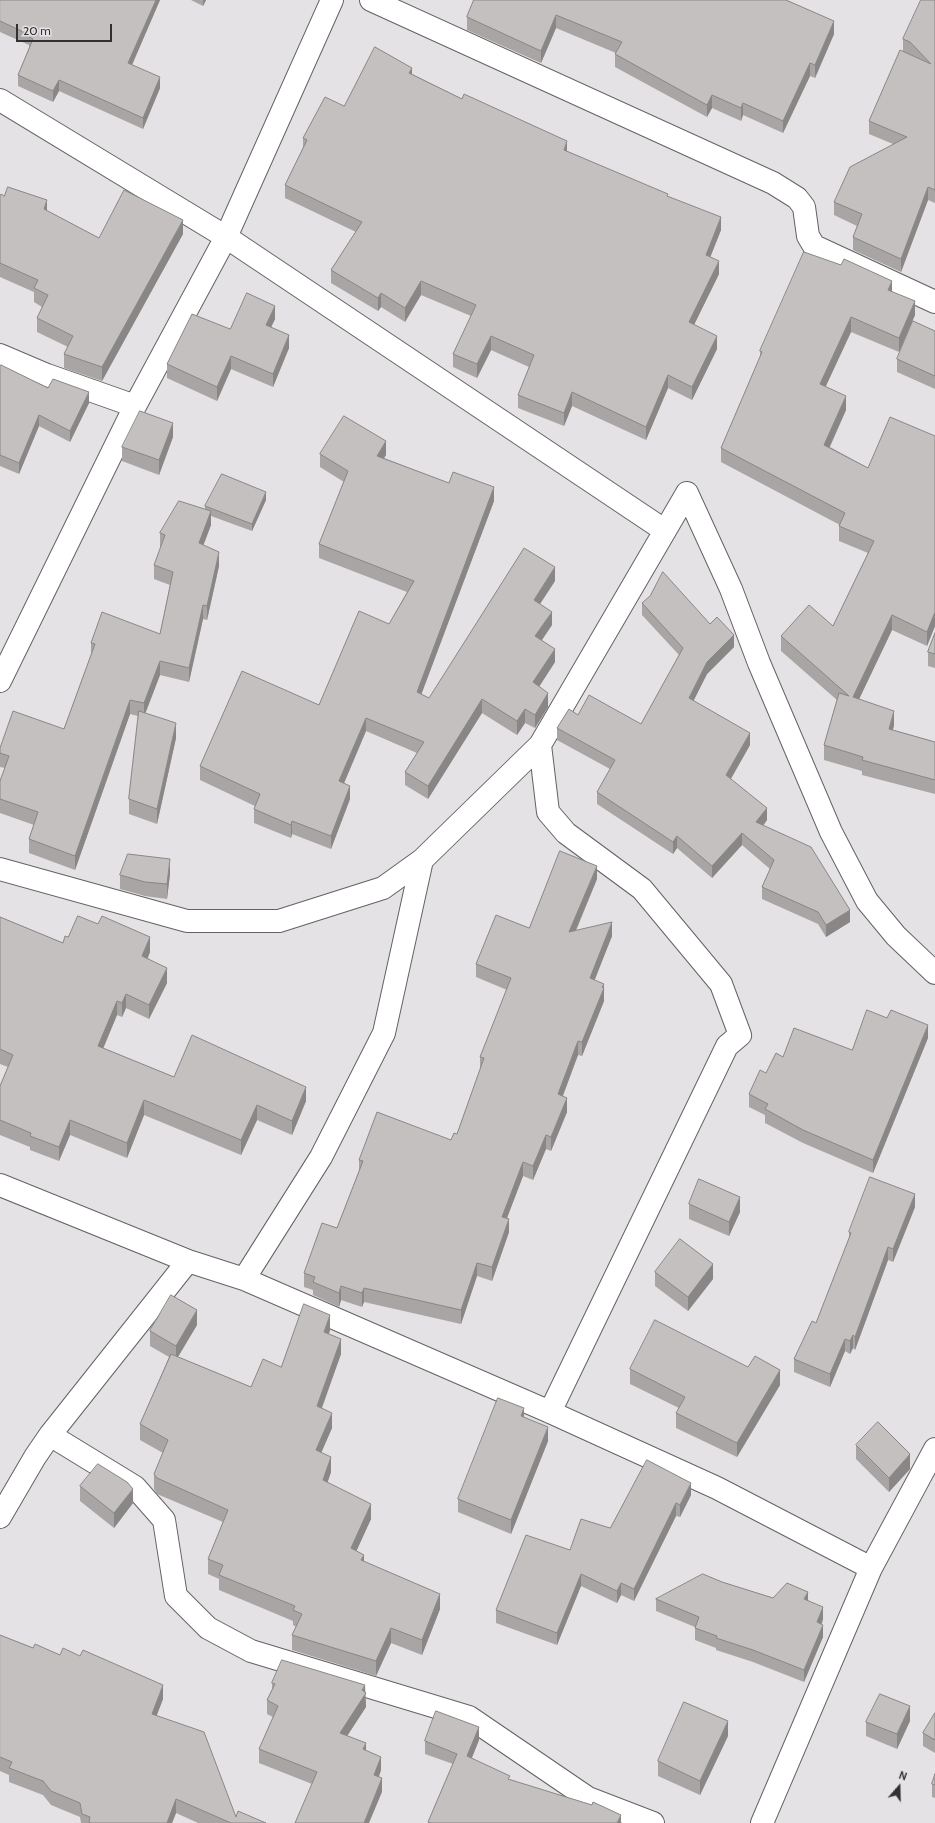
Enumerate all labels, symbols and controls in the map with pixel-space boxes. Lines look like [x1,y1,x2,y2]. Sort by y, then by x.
scale bar [18,16,114,42]
text: 20 m [23,23,51,38]
north arrow [879,1767,919,1807]
text: N [897,1768,909,1784]

